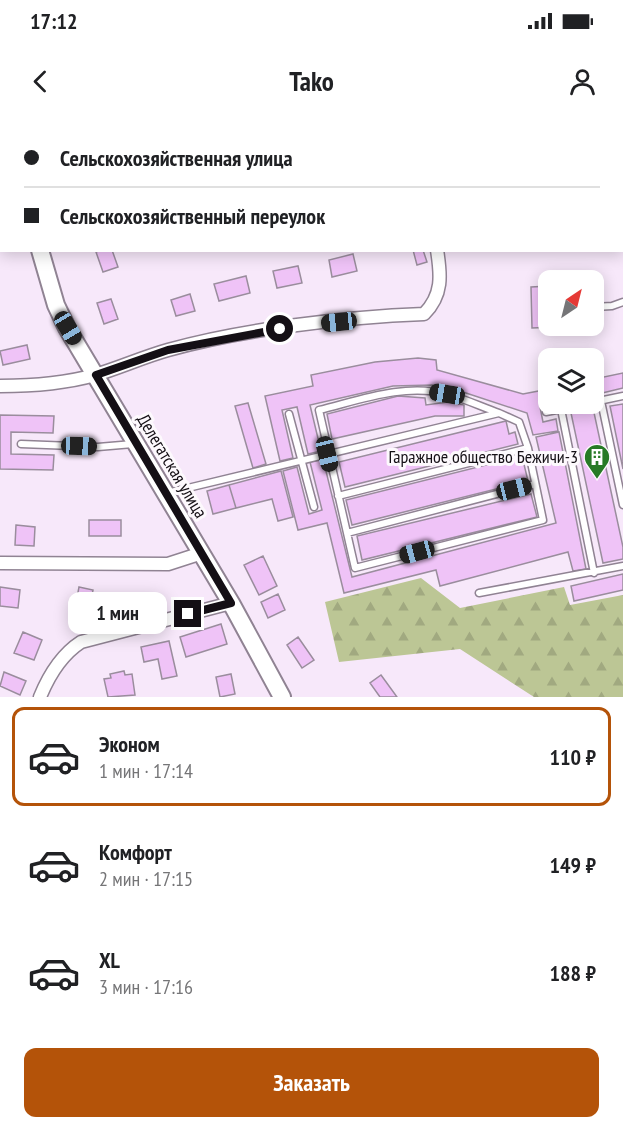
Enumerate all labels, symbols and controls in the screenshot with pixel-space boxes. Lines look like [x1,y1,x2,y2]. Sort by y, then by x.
text: 17:12 [30,7,78,35]
text: Tako [289,64,334,98]
icon: back [24,65,57,98]
icon: person [566,65,599,98]
text: Сельскохозяйственная улица [60,144,293,172]
text: Сельскохозяйственный переулок [60,202,325,230]
north arrow [538,270,604,336]
map controls [538,270,604,414]
car [51,308,85,348]
car [320,311,358,333]
route start [266,315,293,342]
button: layers [538,348,604,414]
car [428,382,466,406]
street label: Делегатская улица [132,409,213,522]
car [314,434,340,474]
car [61,436,97,456]
building icon: Гаражное общество Бежичи-3 [582,442,612,480]
place label: Гаражное общество Бежичи-3 [389,445,578,468]
car [494,476,534,502]
car [397,539,437,565]
callout: 1 мин [68,593,167,635]
text: 1 мин [96,600,139,626]
route end [174,600,201,627]
icon: car [27,730,81,784]
text: Эконом [99,730,160,758]
text: 110 ₽ [549,743,596,771]
text: 1 мин · 17:14 [99,758,193,784]
icon: car [27,838,81,892]
text: Комфорт [99,838,172,866]
text: 149 ₽ [549,851,596,879]
text: 2 мин · 17:15 [99,866,193,892]
icon: car [27,946,81,1000]
text: XL [99,946,120,974]
text: 188 ₽ [549,959,596,987]
text: 3 мин · 17:16 [99,974,193,1000]
button: Заказать [24,1048,599,1117]

